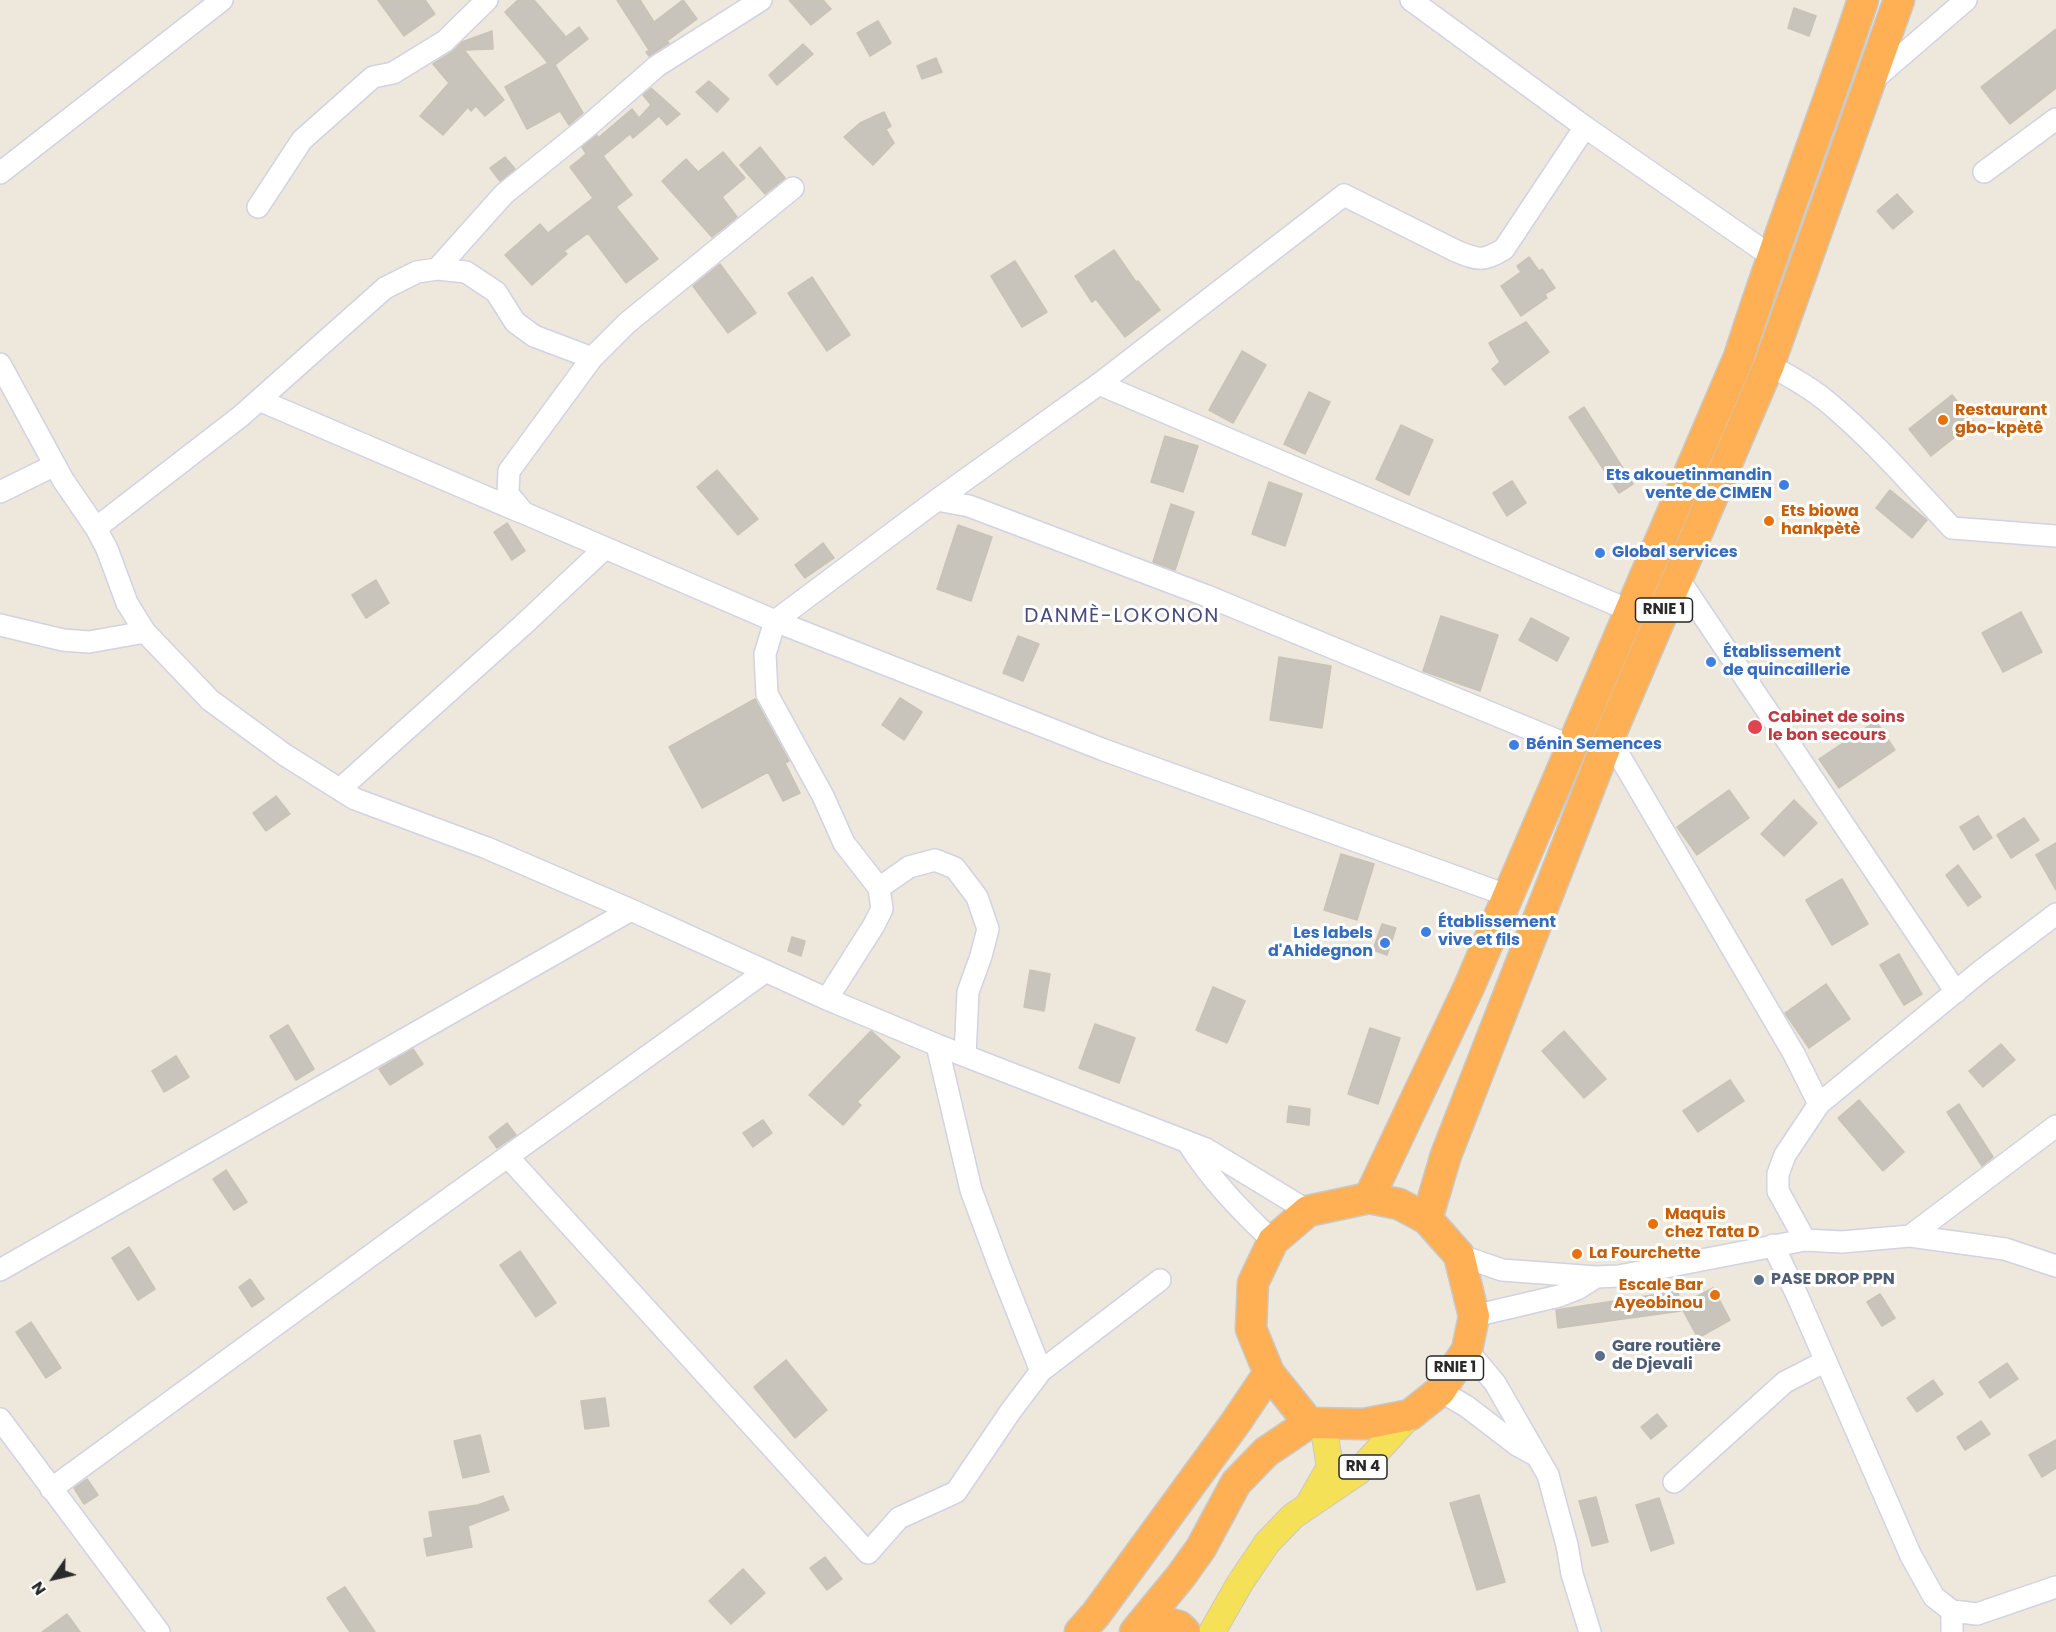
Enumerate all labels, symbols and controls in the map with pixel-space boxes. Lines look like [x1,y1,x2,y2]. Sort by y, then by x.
place label: Restaurant gbo-kpètê [1955,401,2047,439]
marker: Restaurant gbo-kpètê [1936,413,1950,427]
place label: Ets akouetinmandin vente de CIMEN [1606,466,1772,504]
marker: Ets akouetinmandin vente de CIMEN [1777,478,1791,492]
place label: Ets biowa hankpètè [1781,502,1860,540]
marker: Ets biowa hankpètè [1762,514,1776,528]
place label: Global services [1612,543,1738,563]
marker: Global services [1593,546,1607,560]
road number: RNIE 1 [1636,598,1692,622]
district label: DANMÈ-LOKONON [1024,605,1220,629]
place label: Établissement de quincaillerie [1723,643,1850,681]
marker: Établissement de quincaillerie [1704,655,1718,669]
place label: Cabinet de soins le bon secours [1768,708,1905,746]
marker: Cabinet de soins le bon secours [1746,718,1764,736]
place label: Bénin Semences [1526,735,1662,755]
marker: Bénin Semences [1507,738,1521,752]
place label: Établissement vive et fils [1438,913,1556,951]
place label: Les labels d'Ahidegnon [1268,924,1373,962]
marker: Établissement vive et fils [1419,925,1433,939]
marker: Les labels d'Ahidegnon [1378,936,1392,950]
place label: Maquis chez Tata D [1665,1205,1759,1243]
marker: Maquis chez Tata D [1646,1217,1660,1231]
place label: La Fourchette [1589,1244,1701,1264]
marker: La Fourchette [1570,1247,1584,1261]
place label: PASE DROP PPN [1771,1270,1895,1290]
marker: PASE DROP PPN [1752,1273,1766,1287]
place label: Escale Bar Ayeobinou [1614,1276,1703,1314]
marker: Escale Bar Ayeobinou [1708,1288,1722,1302]
place label: Gare routière de Djevali [1612,1337,1721,1375]
marker: Gare routière de Djevali [1593,1349,1607,1363]
road number: RNIE 1 [1426,1356,1484,1380]
road number: RN 4 [1339,1455,1387,1479]
north arrow [24,1548,84,1608]
text: N [26,1577,52,1600]

